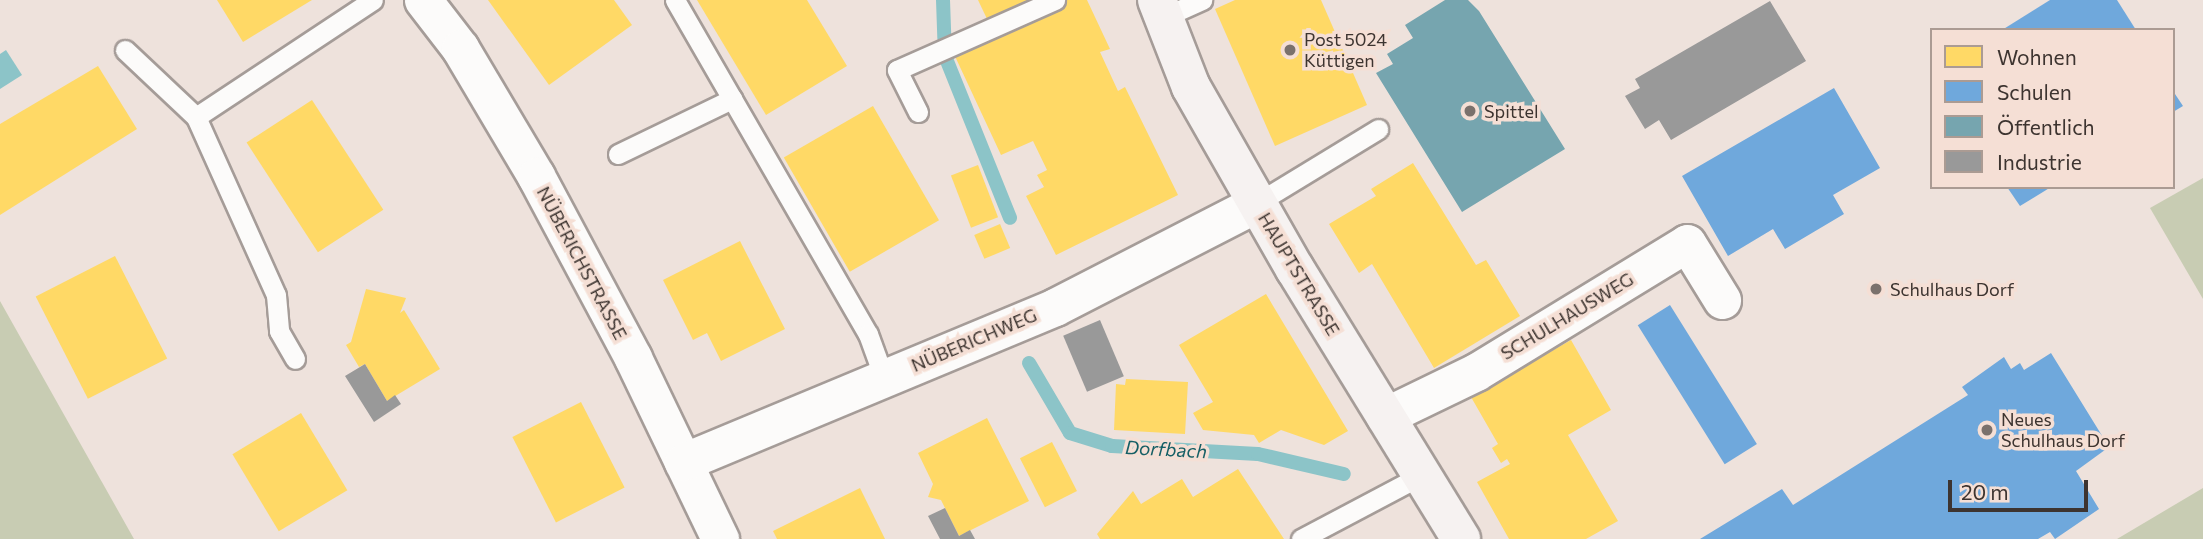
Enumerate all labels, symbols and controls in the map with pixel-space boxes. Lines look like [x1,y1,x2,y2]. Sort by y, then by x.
legend [1930,28,2175,189]
place label: Post 5024 Küttigen [1304,29,1387,72]
marker: Post 5024 Küttigen [1282,42,1298,58]
text: Wohnen [1997,44,2077,69]
text: Schulen [1997,79,2072,104]
place label: Spittel [1484,100,1539,122]
marker: Spittel [1462,103,1478,119]
text: Öffentlich [1997,114,2095,139]
text: Industrie [1997,149,2082,174]
street label: NÜBERICHSTRASSE [533,183,631,343]
street label: HAUPTSTRASSE [1254,209,1344,339]
street label: SCHULHAUSWEG [1497,268,1637,364]
place label: Schulhaus Dorf [1890,278,2014,300]
marker: Schulhaus Dorf [1868,281,1884,297]
street label: NÜBERICHWEG [908,304,1040,376]
place label: Neues Schulhaus Dorf [2001,409,2125,452]
marker: Neues Schulhaus Dorf [1979,422,1995,438]
water label: Dorfbach [1125,435,1207,463]
scale bar [1951,466,2091,510]
text: 20 m [1961,479,2009,504]

